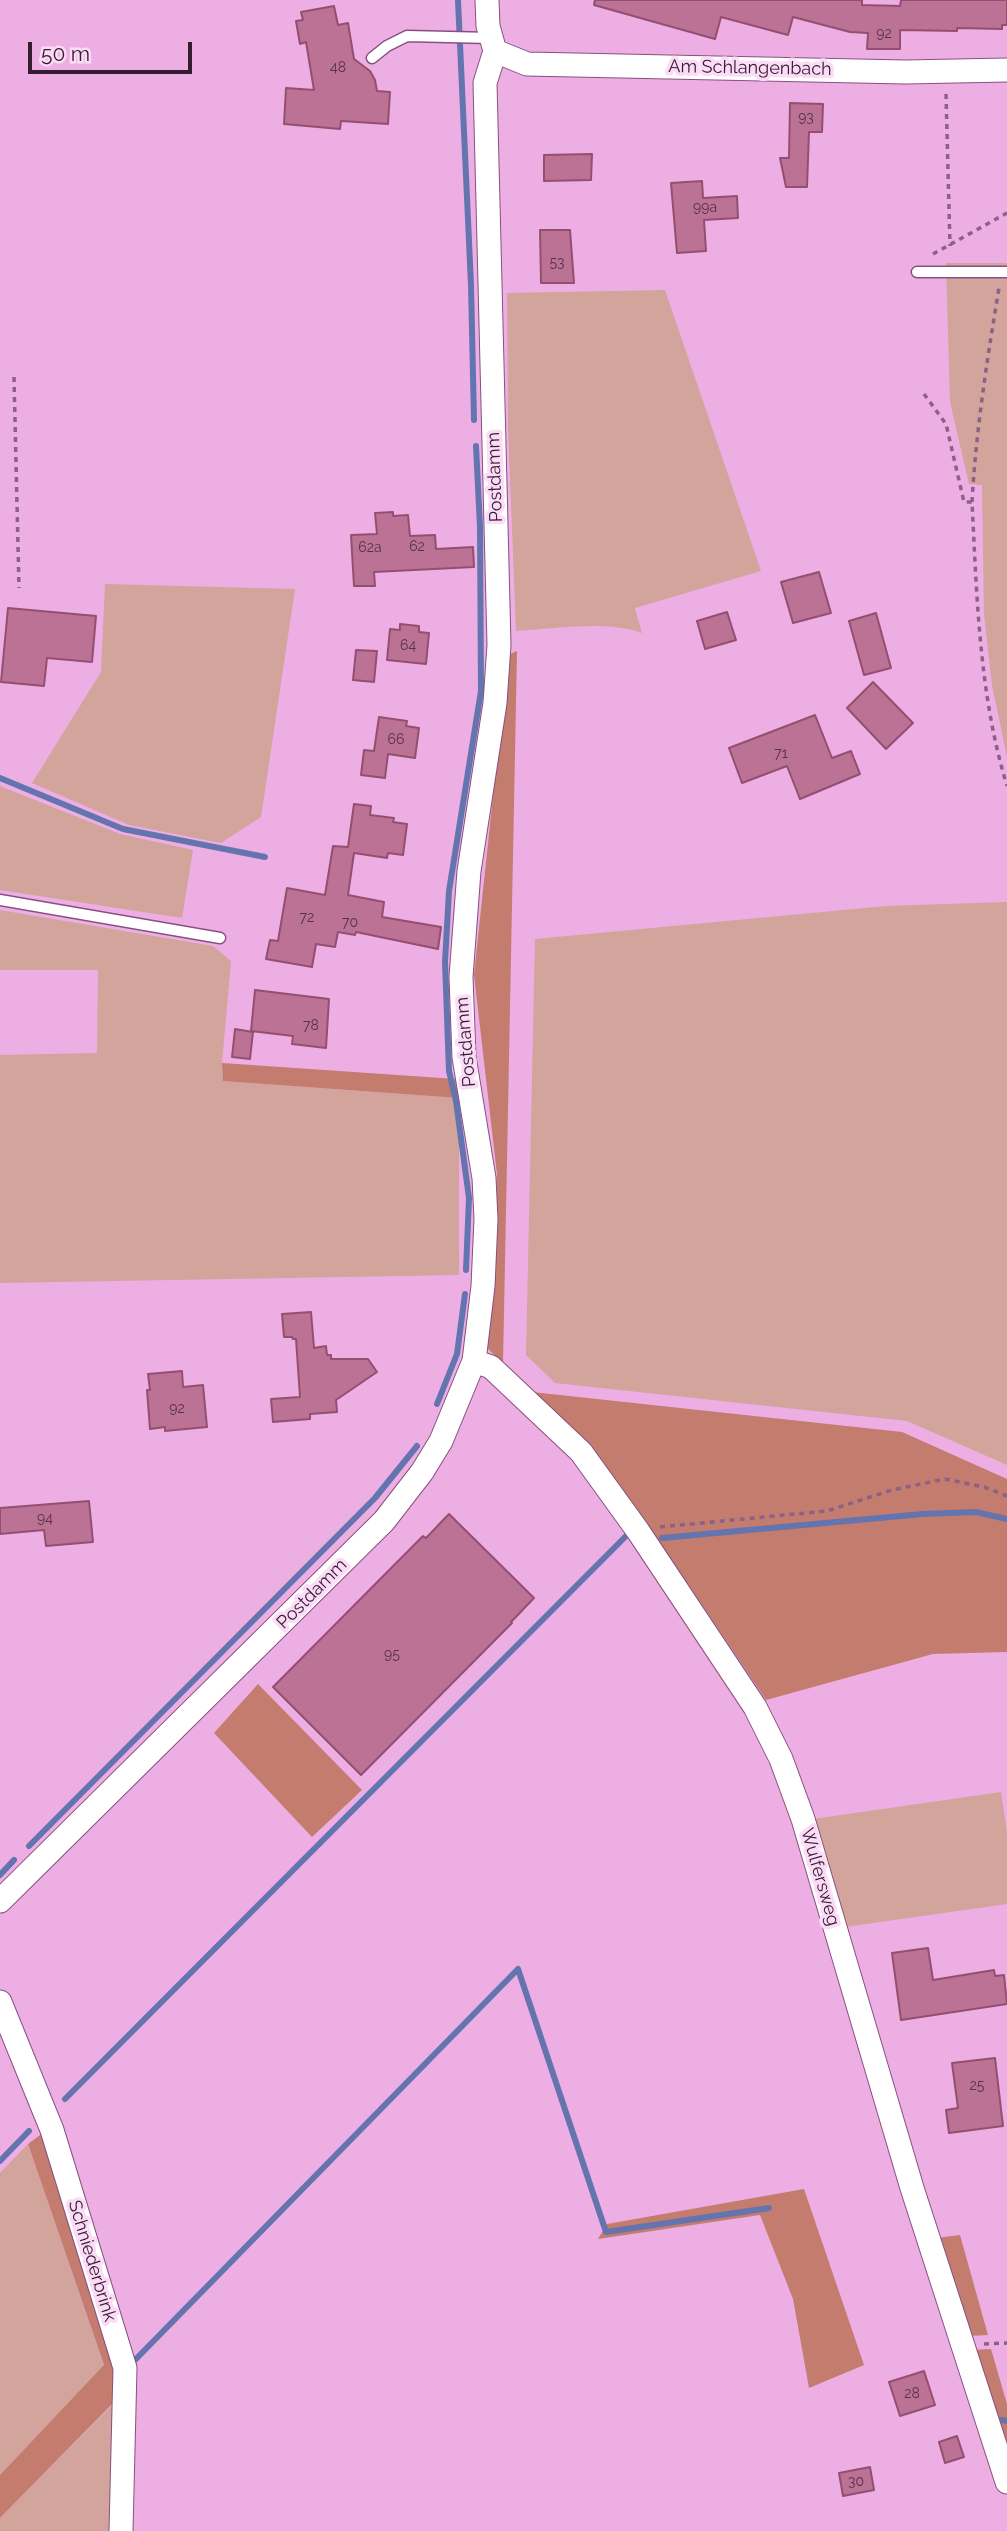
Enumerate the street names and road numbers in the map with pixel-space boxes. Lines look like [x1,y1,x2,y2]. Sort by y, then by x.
street label: Am Schlangenbach [668,56,832,80]
street label: Postdamm [483,431,507,523]
street label: Postdamm [451,996,481,1088]
street label: Postdamm [272,1554,352,1634]
street label: Wulfersweg [796,1826,844,1928]
street label: Schniederbrink [63,2198,121,2324]

